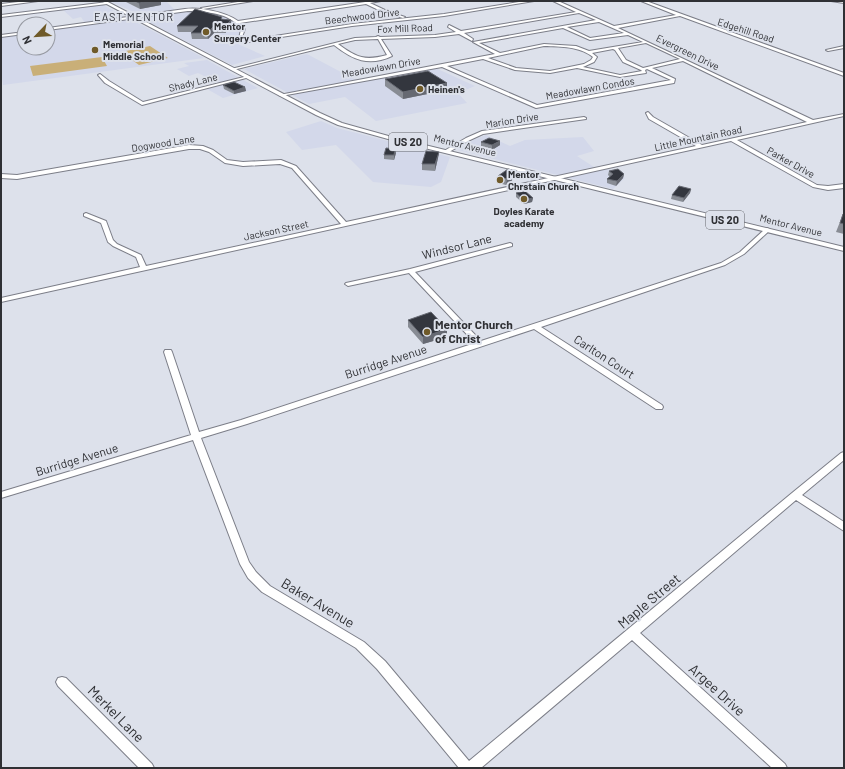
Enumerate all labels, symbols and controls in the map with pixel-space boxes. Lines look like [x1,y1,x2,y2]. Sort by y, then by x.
street label: Beechwood Drive [324,5,400,27]
district label: EAST MENTOR [94,10,174,23]
street label: Edgehill Road [716,15,776,45]
north arrow [16,16,56,56]
place label: Mentor Surgery Center [214,20,281,44]
street label: Fox Mill Road [377,21,433,35]
marker: Mentor Surgery Center [201,27,211,37]
street label: Evergreen Drive [654,32,722,72]
text: N [19,34,34,47]
place label: Memorial Middle School [103,38,164,62]
marker: Memorial Middle School [90,45,100,55]
street label: Meadowlawn Drive [341,54,421,80]
street label: Shady Lane [167,70,219,94]
street label: Meadowlawn Condos [545,74,636,102]
place label: Heinen's [428,83,465,95]
marker: Heinen's [415,84,425,94]
street label: Marion Drive [485,110,539,130]
street label: Little Mountain Road [653,123,743,153]
street label: Mentor Avenue [432,131,498,159]
street label: Dogwood Lane [131,132,195,154]
road number: US 20 [389,133,427,151]
street label: Parker Drive [765,144,817,180]
place label: Mentor Chrstain Church [508,168,579,192]
marker: Mentor Chrstain Church [495,175,505,185]
marker: Doyles Karate academy [519,194,529,204]
place label: Doyles Karate academy [493,205,555,229]
road number: US 20 [706,211,744,229]
street label: Mentor Avenue [758,211,824,239]
street label: Jackson Street [242,217,310,243]
street label: Windsor Lane [420,231,493,261]
place label: Mentor Church of Christ [435,317,513,345]
marker: Mentor Church of Christ [422,327,432,337]
street label: Carlton Court [572,331,637,381]
street label: Burridge Avenue [343,341,429,381]
street label: Burridge Avenue [34,440,120,478]
street label: Maple Street [614,569,683,632]
street label: Baker Avenue [279,574,358,631]
street label: Argee Drive [686,660,749,719]
street label: Merkel Lane [85,682,148,745]

